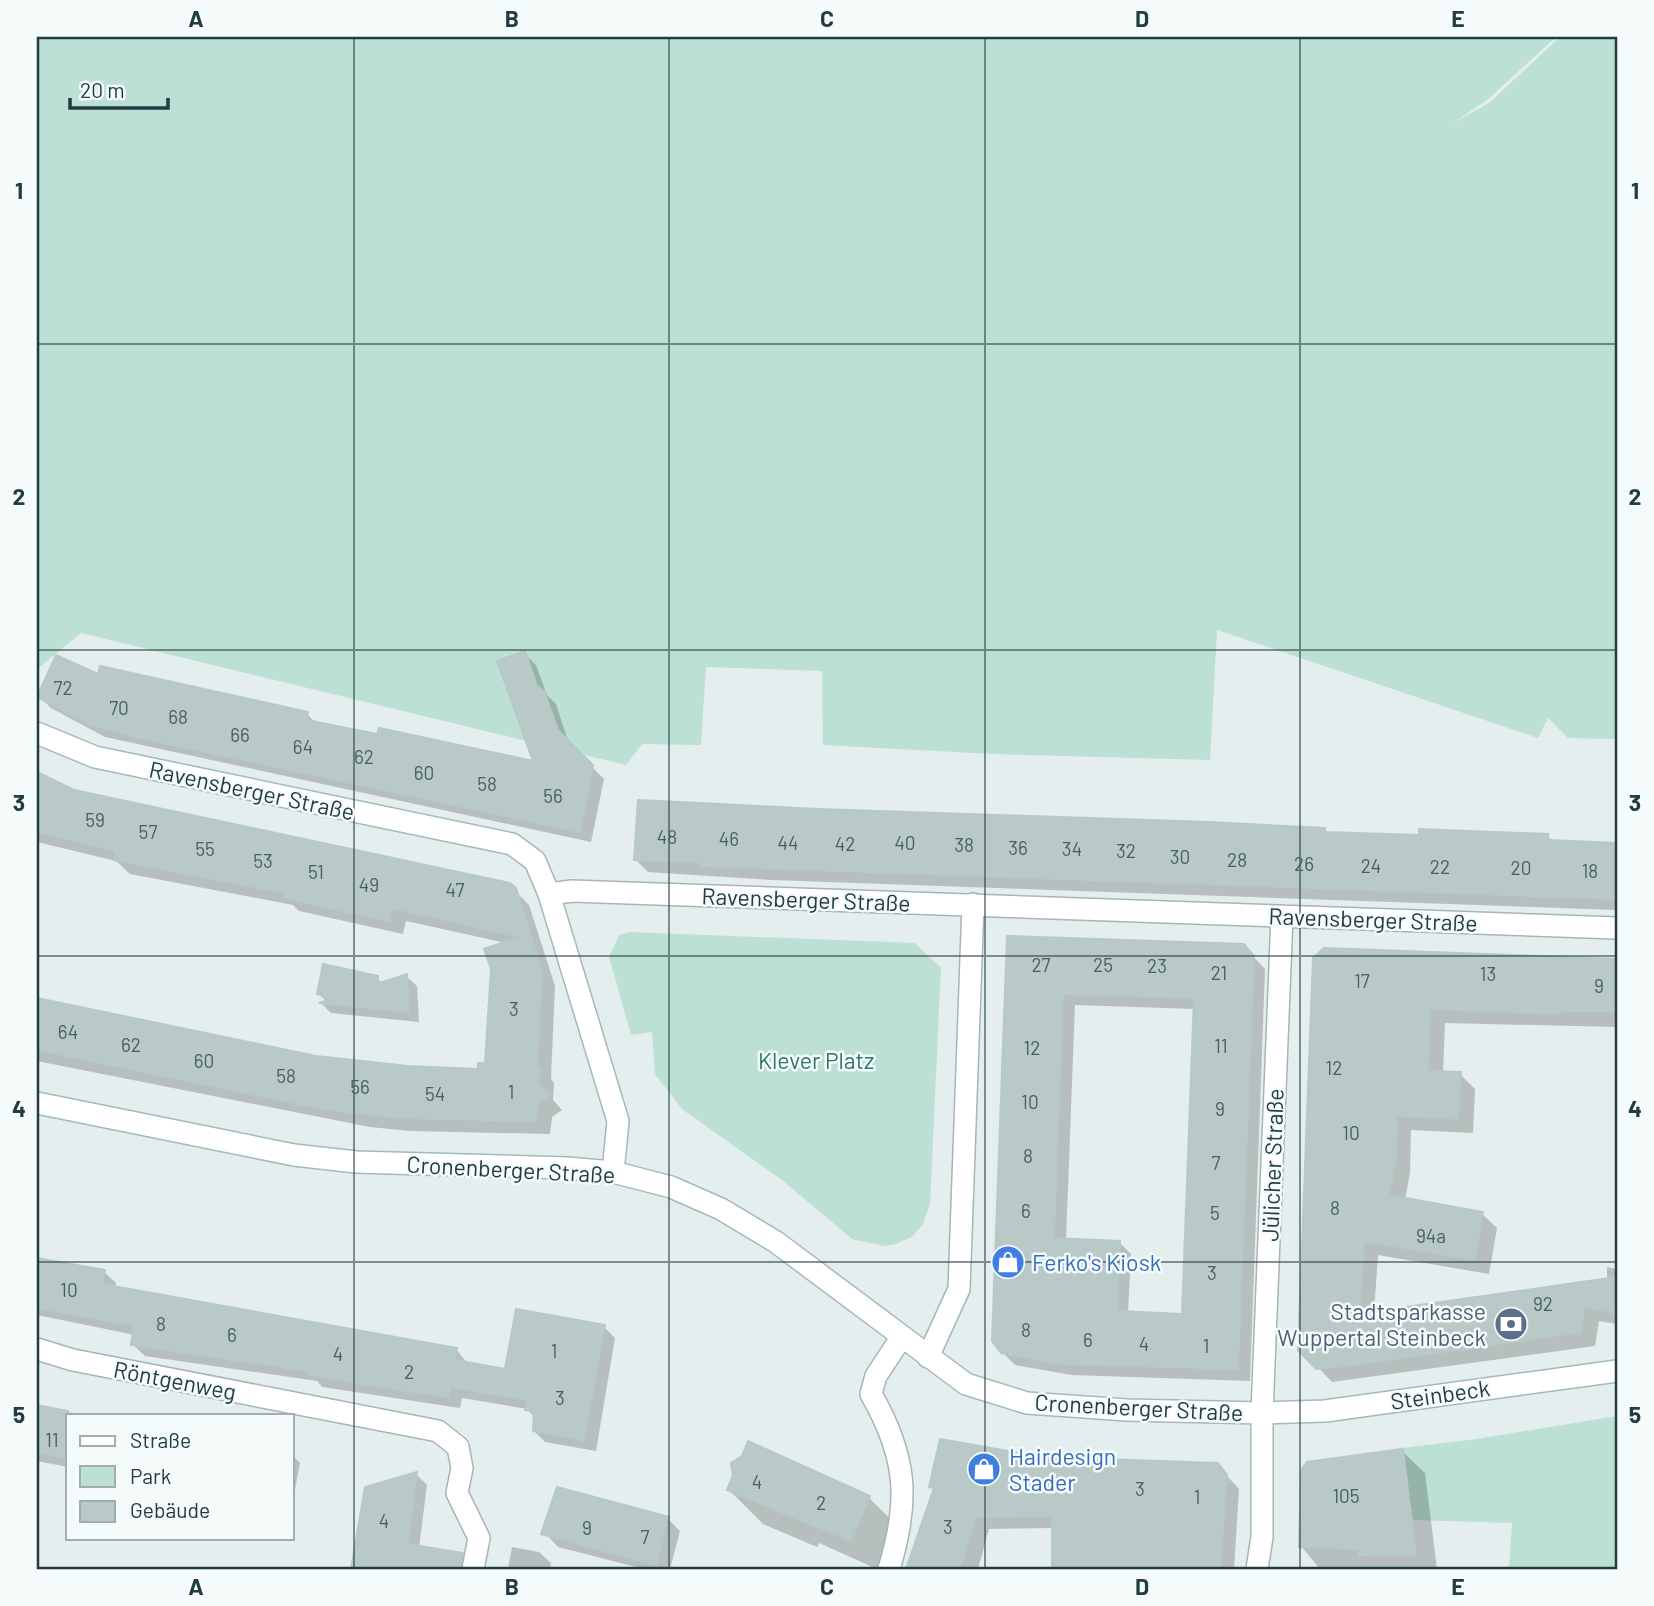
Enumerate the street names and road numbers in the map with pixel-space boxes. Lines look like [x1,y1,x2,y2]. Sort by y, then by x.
street label: Ravensberger Straße [147,755,357,825]
street label: Ravensberger Straße [701,881,911,917]
street label: Ravensberger Straße [1268,901,1478,937]
street label: Jülicher Straße [1255,1088,1289,1242]
street label: Cronenberger Straße [406,1150,616,1188]
street label: Röntgenweg [111,1354,239,1406]
street label: Steinbeck [1388,1373,1492,1415]
street label: Cronenberger Straße [1034,1388,1244,1426]

